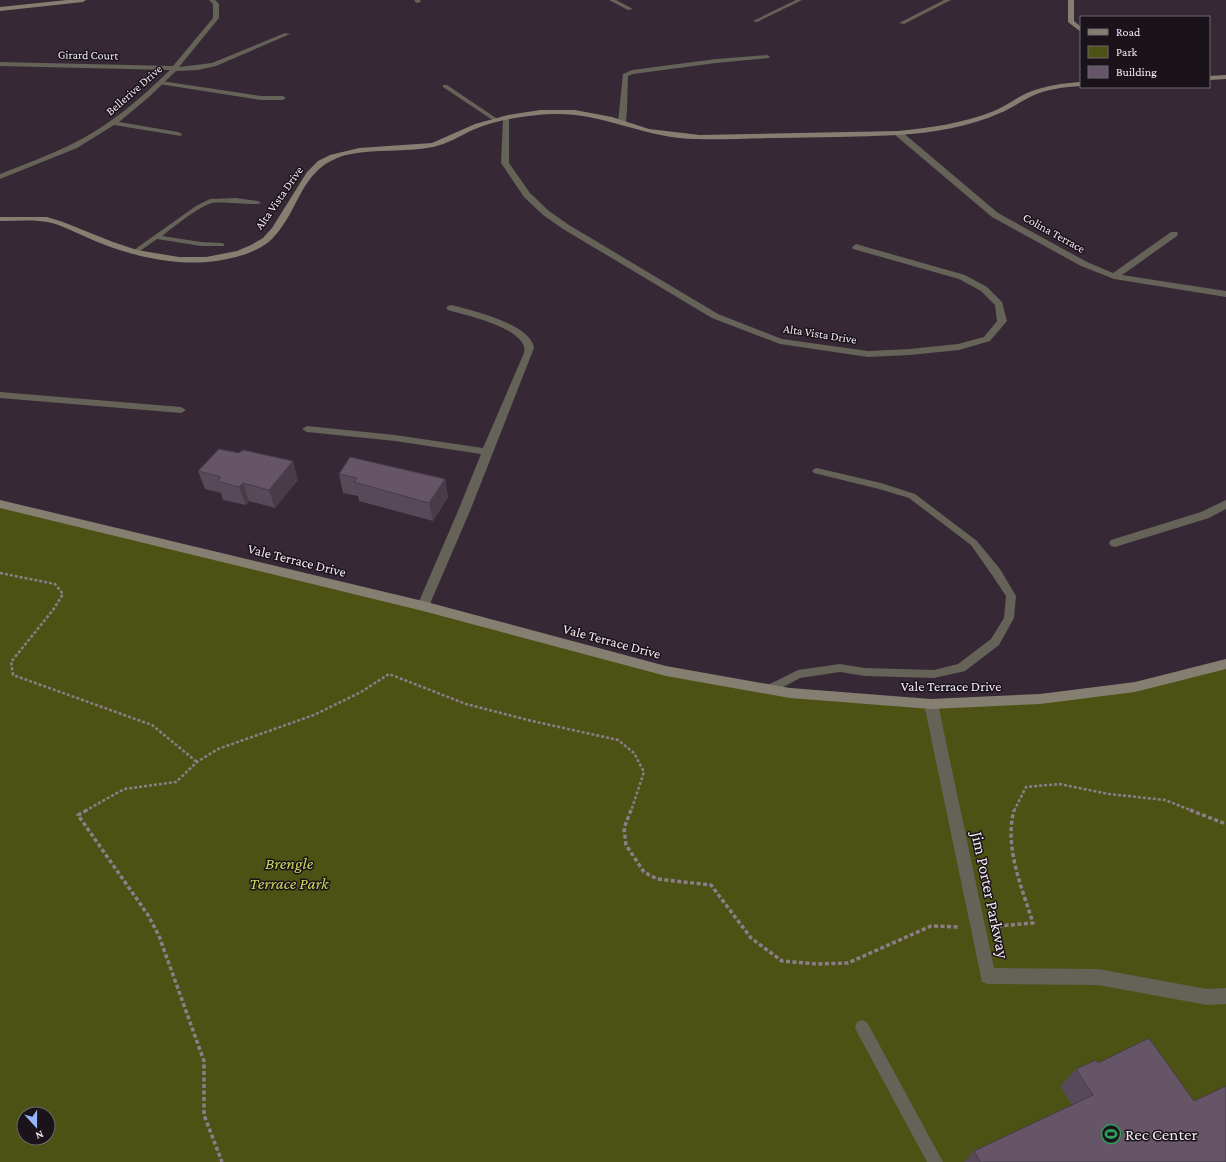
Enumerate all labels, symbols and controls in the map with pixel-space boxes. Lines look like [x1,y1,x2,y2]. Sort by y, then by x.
legend [1080,16,1210,88]
text: Road [1116,25,1141,39]
text: Park [1116,45,1138,59]
street label: Girard Court [58,47,119,63]
street label: Bellerive Drive [103,62,165,118]
text: Building [1116,65,1157,79]
street label: Alta Vista Drive [252,164,306,232]
street label: Colina Terrace [1020,210,1088,256]
street label: Alta Vista Drive [782,321,858,347]
street label: Vale Terrace Drive [246,540,348,580]
street label: Vale Terrace Drive [561,620,663,662]
street label: Vale Terrace Drive [901,678,1001,694]
street label: Jim Porter Parkway [967,828,1013,960]
park label: Brengle Terrace Park [249,854,330,893]
north arrow [16,1106,56,1146]
sports icon: Rec Center [1100,1123,1122,1145]
place label: Rec Center [1125,1125,1198,1144]
text: N [33,1128,45,1142]

